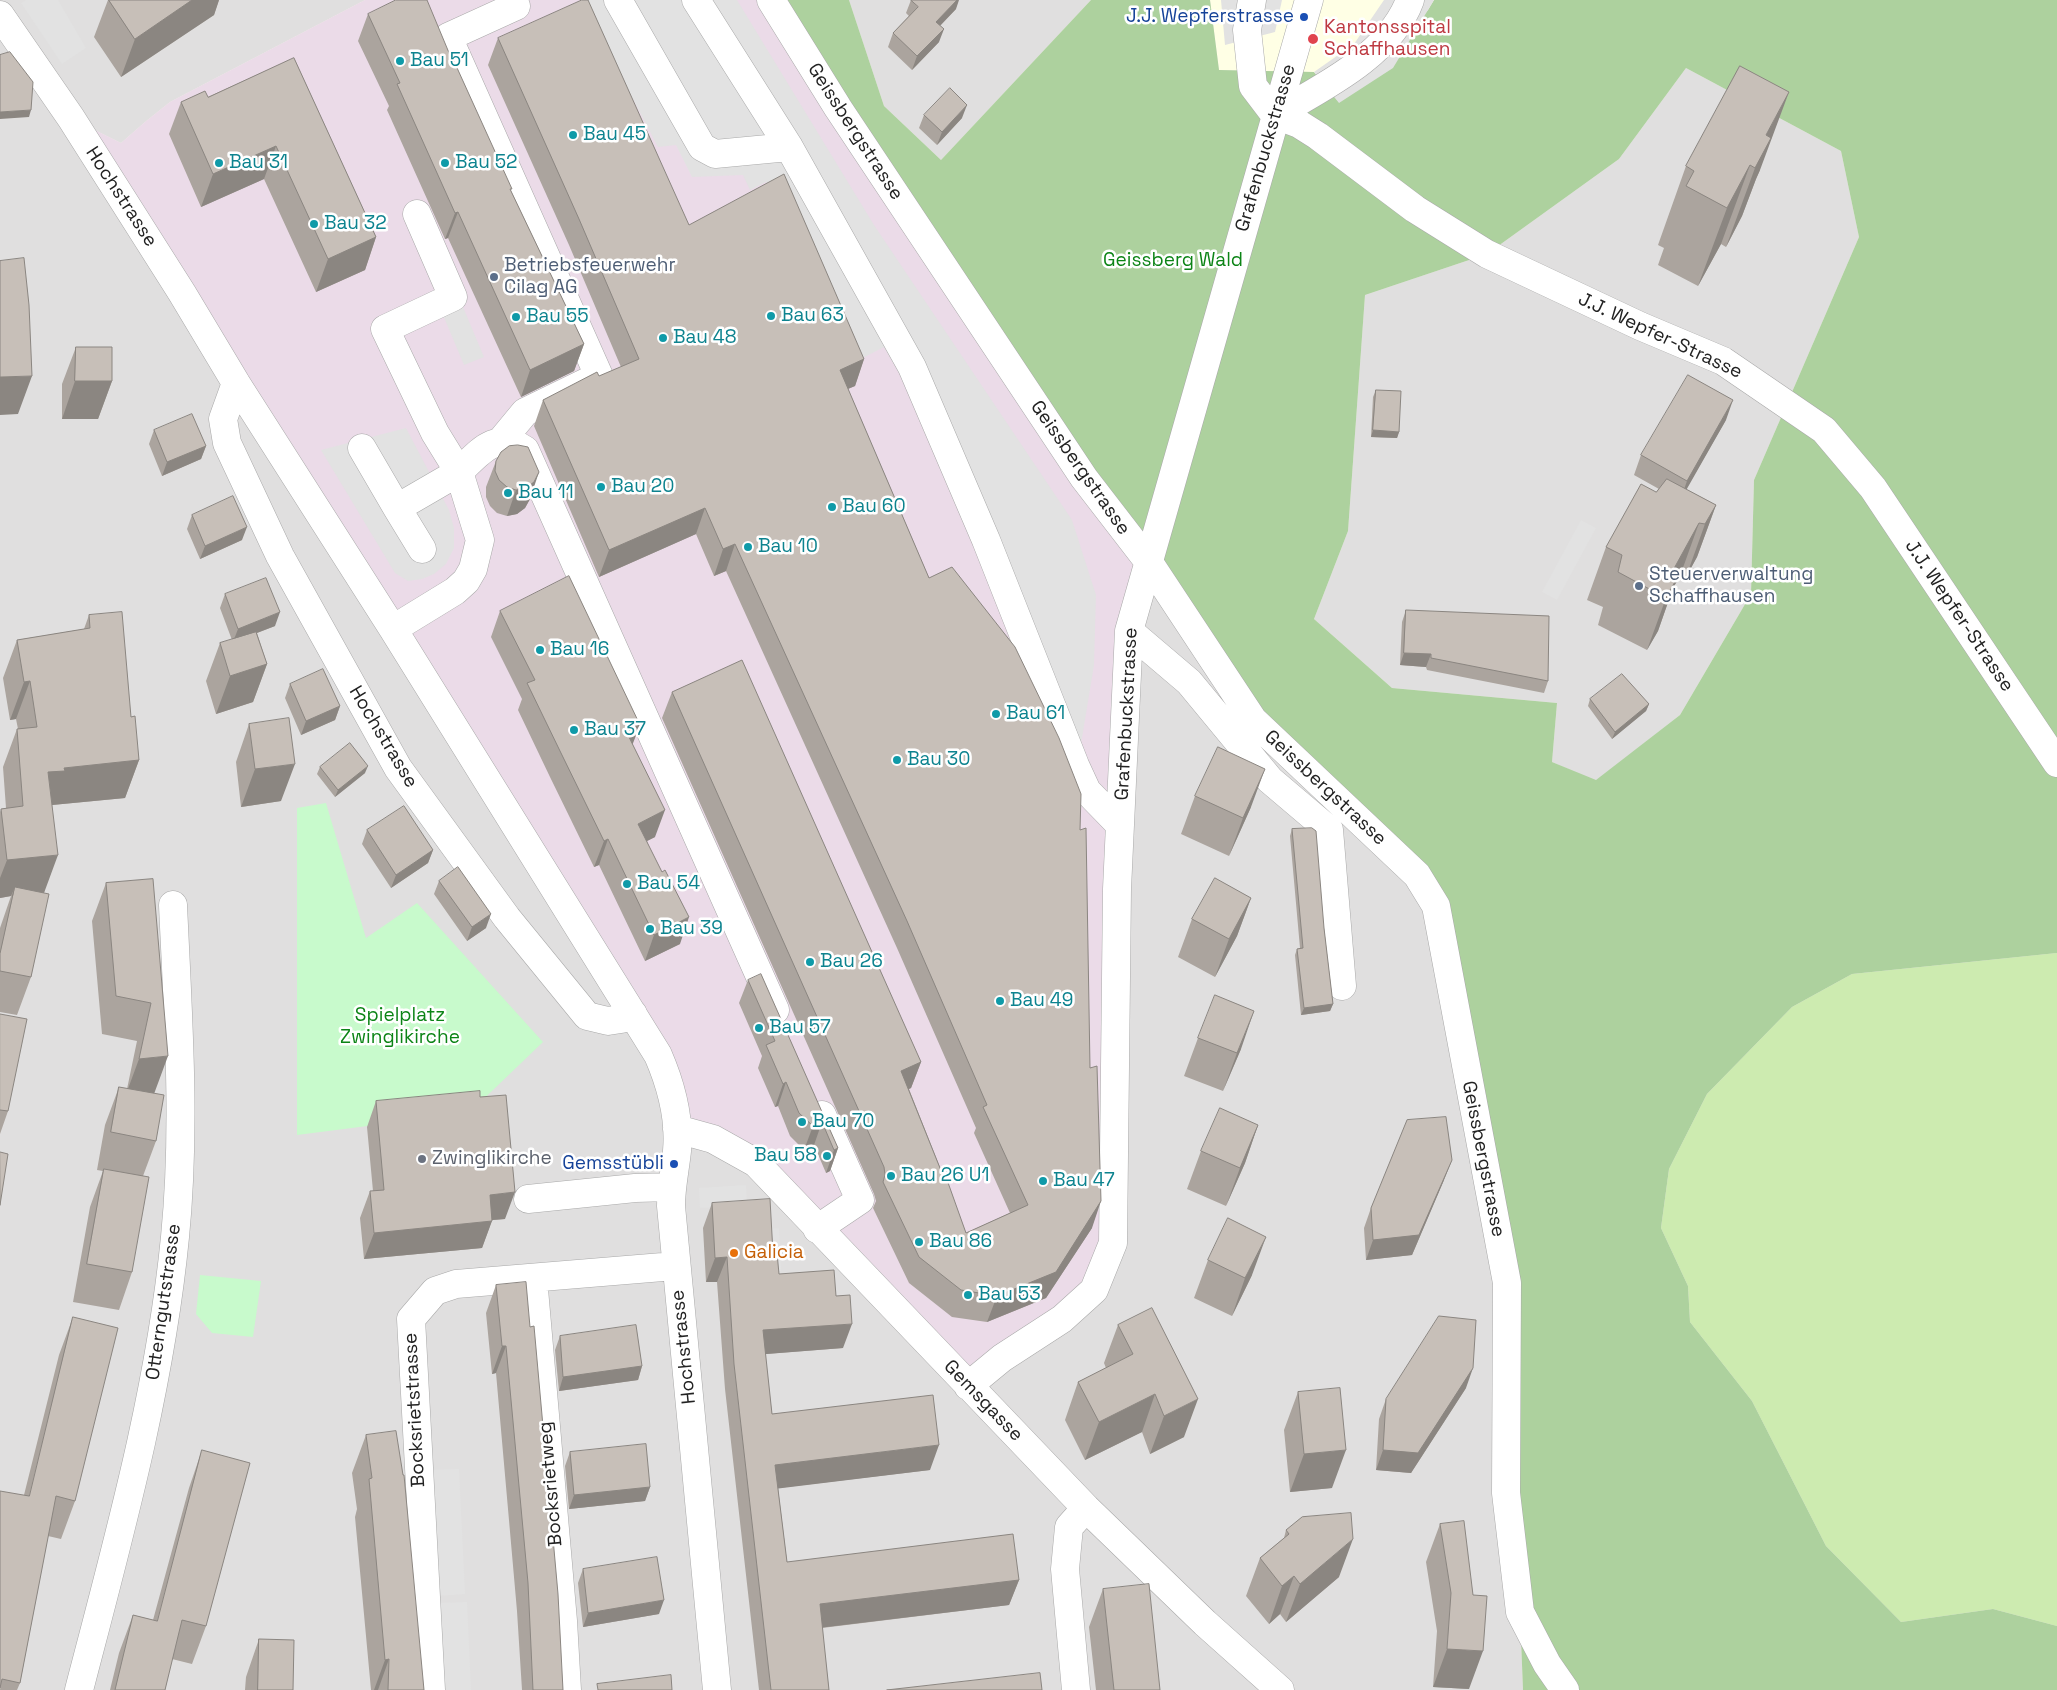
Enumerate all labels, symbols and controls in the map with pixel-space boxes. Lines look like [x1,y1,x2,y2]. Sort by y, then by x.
place label: J.J. Wepferstrasse [1126,6,1294,28]
marker: J.J. Wepferstrasse [1298,11,1310,23]
place label: Kantonsspital Schaffhausen [1324,17,1451,61]
marker: Kantonsspital Schaffhausen [1306,32,1320,46]
place label: Bau 51 [410,50,469,72]
marker: Bau 51 [394,55,406,67]
street label: Geissbergstrasse [802,59,908,205]
street label: Grafenbuckstrasse [1231,62,1301,234]
place label: Bau 45 [583,124,646,146]
marker: Bau 45 [567,129,579,141]
street label: Hochstrasse [80,143,162,251]
place label: Bau 31 [229,152,288,174]
place label: Bau 52 [455,152,517,174]
marker: Bau 31 [213,157,225,169]
marker: Bau 52 [439,157,451,169]
place label: Bau 32 [324,213,387,235]
marker: Bau 32 [308,218,320,230]
park label: Geissberg Wald [1103,250,1243,272]
place label: Betriebsfeuerwehr Cilag AG [504,255,676,299]
marker: Betriebsfeuerwehr Cilag AG [488,271,500,283]
street label: J.J. Wepfer-Strasse [1574,288,1746,384]
place label: Bau 63 [781,305,844,327]
place label: Bau 55 [526,306,589,328]
marker: Bau 63 [765,310,777,322]
marker: Bau 55 [510,311,522,323]
place label: Bau 48 [673,327,736,349]
marker: Bau 48 [657,332,669,344]
street label: Geissbergstrasse [1025,397,1135,539]
place label: Bau 20 [611,476,674,498]
marker: Bau 20 [595,481,607,493]
place label: Bau 11 [518,482,574,504]
marker: Bau 11 [502,487,514,499]
place label: Bau 60 [842,496,906,518]
marker: Bau 60 [826,501,838,513]
place label: Bau 10 [758,536,818,558]
street label: J.J. Wepfer-Strasse [1900,536,2018,696]
marker: Bau 10 [742,541,754,553]
place label: Steuerverwaltung Schaffhausen [1649,564,1813,608]
marker: Steuerverwaltung Schaffhausen [1633,580,1645,592]
street label: Grafenbuckstrasse [1111,627,1143,801]
place label: Bau 16 [550,639,609,661]
marker: Bau 16 [534,644,546,656]
street label: Hochstrasse [344,682,422,792]
place label: Bau 61 [1006,703,1065,725]
marker: Bau 61 [990,708,1002,720]
place label: Bau 37 [584,719,646,741]
marker: Bau 37 [568,724,580,736]
street label: Geissbergstrasse [1259,726,1391,850]
place label: Bau 30 [907,749,970,771]
marker: Bau 30 [891,754,903,766]
place label: Bau 54 [637,873,700,895]
marker: Bau 54 [621,878,633,890]
place label: Bau 39 [660,918,723,940]
marker: Bau 39 [644,923,656,935]
place label: Bau 26 [820,951,883,973]
marker: Bau 26 [804,956,816,968]
place label: Bau 49 [1010,990,1073,1012]
marker: Bau 49 [994,995,1006,1007]
park label: Spielplatz Zwinglikirche [340,1005,460,1049]
place label: Bau 57 [769,1017,831,1039]
marker: Bau 57 [753,1022,765,1034]
street label: Geissbergstrasse [1457,1079,1509,1239]
place label: Bau 70 [812,1111,875,1133]
marker: Bau 70 [796,1116,808,1128]
place label: Bau 58 [754,1145,817,1167]
place label: Zwinglikirche [432,1148,552,1170]
marker: Bau 58 [821,1150,833,1162]
marker: Zwinglikirche [416,1153,428,1165]
place label: Gemsstübli [562,1153,664,1175]
marker: Gemsstübli [668,1158,680,1170]
place label: Bau 26 U1 [901,1165,989,1187]
marker: Bau 26 U1 [885,1170,897,1182]
place label: Bau 47 [1053,1170,1115,1192]
marker: Bau 47 [1037,1175,1049,1187]
street label: Otterngutstrasse [142,1222,186,1382]
place label: Bau 86 [929,1231,992,1253]
marker: Bau 86 [913,1236,925,1248]
place label: Galicia [744,1242,804,1264]
marker: Galicia [728,1247,740,1259]
place label: Bau 53 [978,1284,1041,1306]
street label: Hochstrasse [667,1289,701,1405]
marker: Bau 53 [962,1289,974,1301]
street label: Bocksrietstrasse [400,1332,430,1488]
street label: Gemsgasse [939,1356,1027,1446]
street label: Bocksrietweg [534,1420,568,1548]

